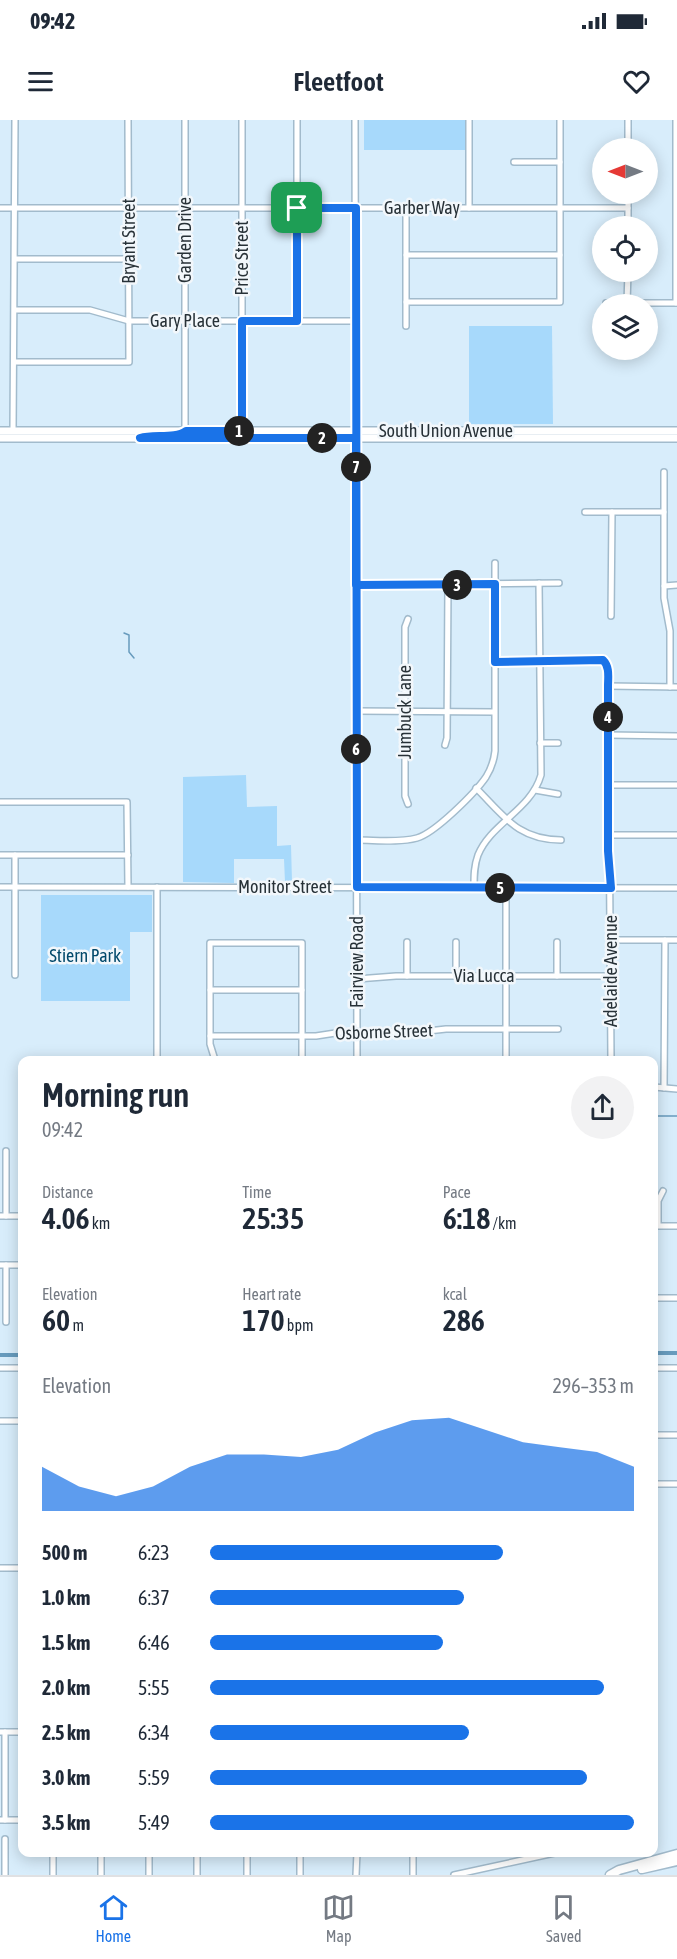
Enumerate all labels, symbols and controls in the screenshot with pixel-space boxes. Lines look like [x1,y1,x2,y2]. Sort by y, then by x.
text: 09:42 [30,8,75,34]
icon: menu [24,65,57,98]
icon: heart [620,65,653,98]
text: Fleetfoot [293,66,384,97]
north arrow [592,138,658,204]
map controls [592,138,658,360]
pin [271,182,322,233]
icon: arrive [280,191,313,224]
street label: Garden Drive [174,197,195,283]
street label: Garber Way [384,197,460,218]
street label: Bryant Street [118,198,139,284]
button: locate [592,216,658,282]
street label: Price Street [231,220,252,296]
button: layers [592,294,658,360]
street label: Gary Place [150,310,220,331]
pin: 1 [224,416,254,446]
street label: South Union Avenue [379,420,513,441]
text: 1 [235,422,243,440]
pin: 2 [307,423,337,453]
text: 2 [318,429,326,447]
pin: 7 [341,452,371,482]
text: 7 [352,458,360,476]
pin: 3 [442,570,472,600]
text: 3 [453,576,461,594]
street label: Jumbuck Lane [394,665,415,759]
pin: 4 [593,702,623,732]
text: 4 [604,708,612,726]
pin: 6 [341,734,371,764]
text: 6 [352,740,360,758]
pin: 5 [485,873,515,903]
street label: Monitor Street [238,876,332,897]
text: 5 [496,879,504,897]
street label: Adelaide Avenue [600,915,621,1027]
street label: Fairview Road [346,916,367,1008]
park label: Stiern Park [49,945,121,966]
street label: Via Lucca [453,965,515,986]
street label: Osborne Street [335,1019,433,1044]
text: Morning run [42,1076,189,1114]
button: share [571,1076,634,1139]
text: 09:42 [42,1118,83,1141]
text: Distance [42,1183,93,1201]
text: Time [242,1183,272,1201]
text: Pace [443,1183,471,1201]
text: 4.06 [42,1201,90,1235]
text: 25:35 [242,1201,304,1235]
text: 6:18 [443,1201,490,1235]
text: km [90,1214,110,1232]
text: /km [490,1214,516,1232]
text: Elevation [42,1285,97,1303]
text: Heart rate [242,1285,301,1303]
text: kcal [443,1285,467,1303]
text: 60 [42,1303,70,1337]
text: 170 [242,1303,285,1337]
text: 286 [443,1303,485,1337]
text: m [70,1316,84,1334]
text: bpm [285,1316,314,1334]
text: Elevation [42,1374,111,1397]
text: 296–353 m [552,1374,634,1397]
text: 500 m [42,1541,87,1564]
text: 6:23 [138,1541,170,1564]
text: 1.0 km [42,1586,90,1609]
text: 6:37 [138,1586,170,1609]
text: 1.5 km [42,1631,90,1654]
text: 6:46 [138,1631,170,1654]
text: 2.0 km [42,1676,90,1699]
text: 5:55 [138,1676,170,1699]
text: 2.5 km [42,1721,90,1744]
text: 6:34 [138,1721,170,1744]
text: 3.0 km [42,1766,90,1789]
text: 5:59 [138,1766,170,1789]
text: 3.5 km [42,1811,90,1834]
text: 5:49 [138,1811,170,1834]
tab: Home [96,1891,131,1945]
tab: Map [322,1891,355,1945]
tab: Saved [546,1891,581,1945]

